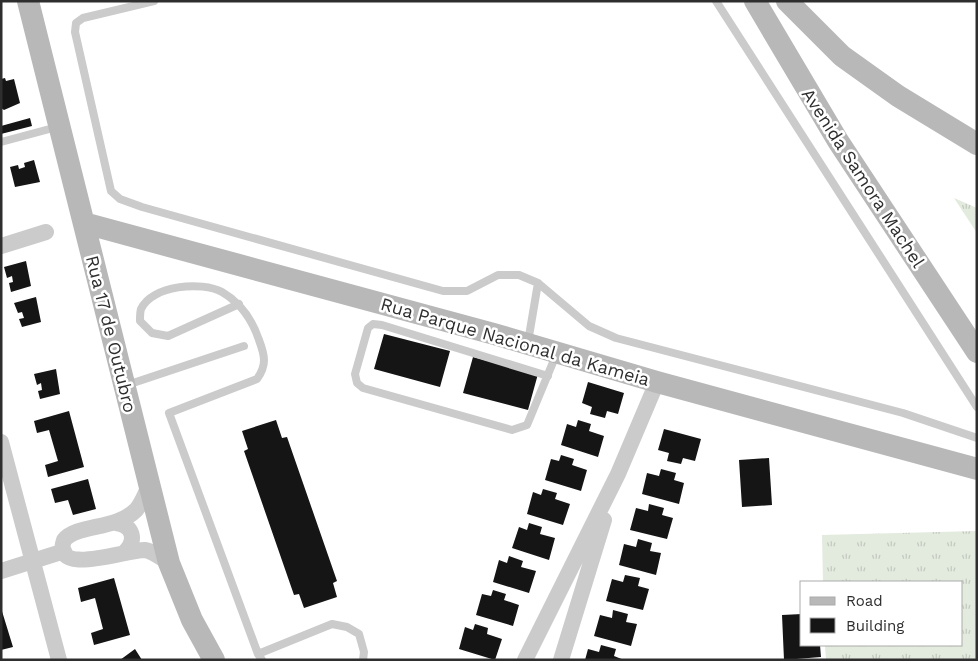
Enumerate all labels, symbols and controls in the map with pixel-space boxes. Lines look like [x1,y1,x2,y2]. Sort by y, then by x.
street label: Avenida Samora Machel [798,84,929,272]
street label: Rua 17 de Outubro [82,253,141,415]
street label: Rua Parque Nacional da Kameia [378,293,652,390]
legend [800,581,963,646]
text: Road [846,592,883,610]
text: Building [846,617,904,635]

